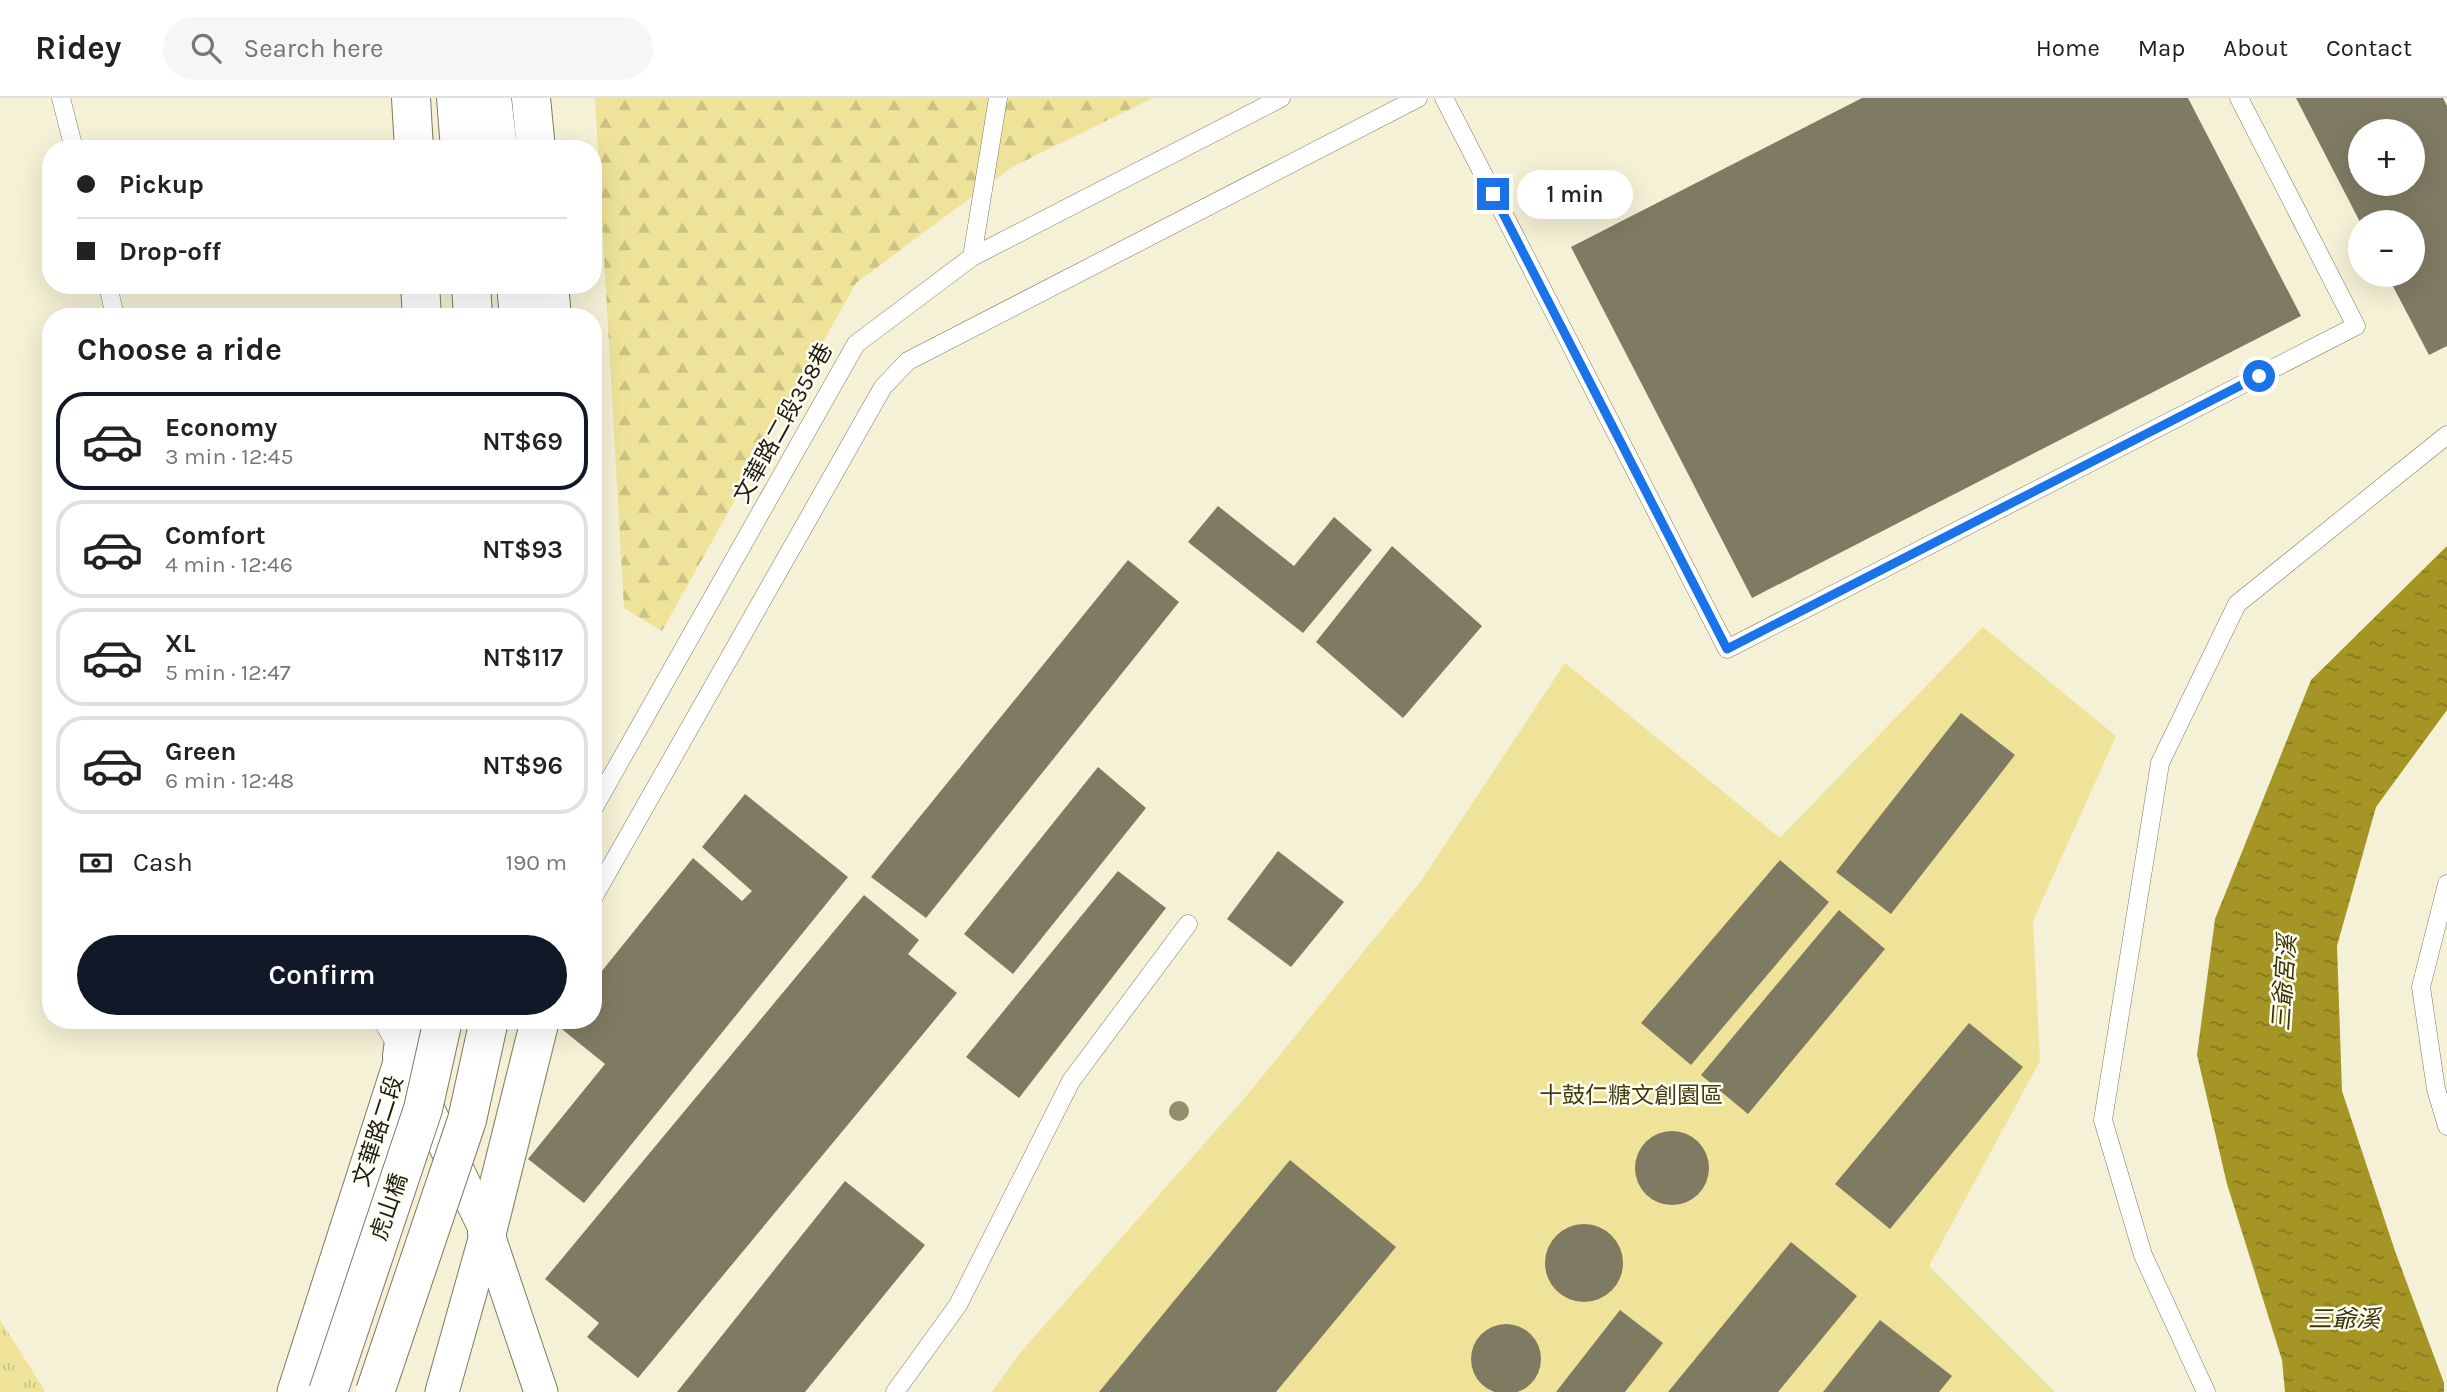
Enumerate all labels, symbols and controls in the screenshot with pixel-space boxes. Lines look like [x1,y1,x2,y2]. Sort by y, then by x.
search box [163,17,653,80]
text: Ridey [35,29,121,67]
icon: search [187,29,225,67]
text: Search here [243,33,383,64]
text: Home [2036,34,2100,62]
text: Map [2138,34,2185,62]
text: About [2223,34,2288,62]
text: Contact [2326,34,2412,62]
map controls [2348,119,2425,287]
button: + [2348,119,2425,196]
text: Pickup [119,169,204,200]
callout: 1 min [1518,170,1633,218]
route end [1477,178,1509,210]
text: 1 min [1546,181,1604,208]
button: − [2348,210,2425,287]
text: Drop-off [119,236,221,267]
text: Choose a ride [77,331,282,368]
street label: 文華路二段358巷 [728,338,838,508]
route start [2243,360,2275,392]
icon: car [81,410,144,473]
text: Economy [165,412,277,443]
text: NT$69 [482,426,563,457]
text: 3 min · 12:45 [165,443,293,470]
icon: car [81,518,144,581]
text: Comfort [165,520,266,551]
text: NT$93 [482,534,563,565]
text: 4 min · 12:46 [165,551,293,578]
icon: car [81,626,144,689]
text: XL [165,628,196,659]
text: NT$117 [483,642,563,673]
text: 5 min · 12:47 [165,659,291,686]
icon: car [81,734,144,797]
text: Green [165,736,237,767]
text: NT$96 [482,750,563,781]
text: 6 min · 12:48 [165,767,294,794]
icon: cash [77,844,115,882]
text: Cash [133,847,193,878]
text: 190 m [505,849,567,876]
water label: 三爺宮溪 [2267,931,2302,1032]
button: Confirm [77,935,567,1015]
street label: 文華路二段 [347,1072,409,1190]
park label: 十鼓仁糖文創園區 [1539,1082,1723,1109]
street label: 虎山橋 [365,1170,413,1244]
water label: 三爺溪 [2308,1305,2383,1333]

